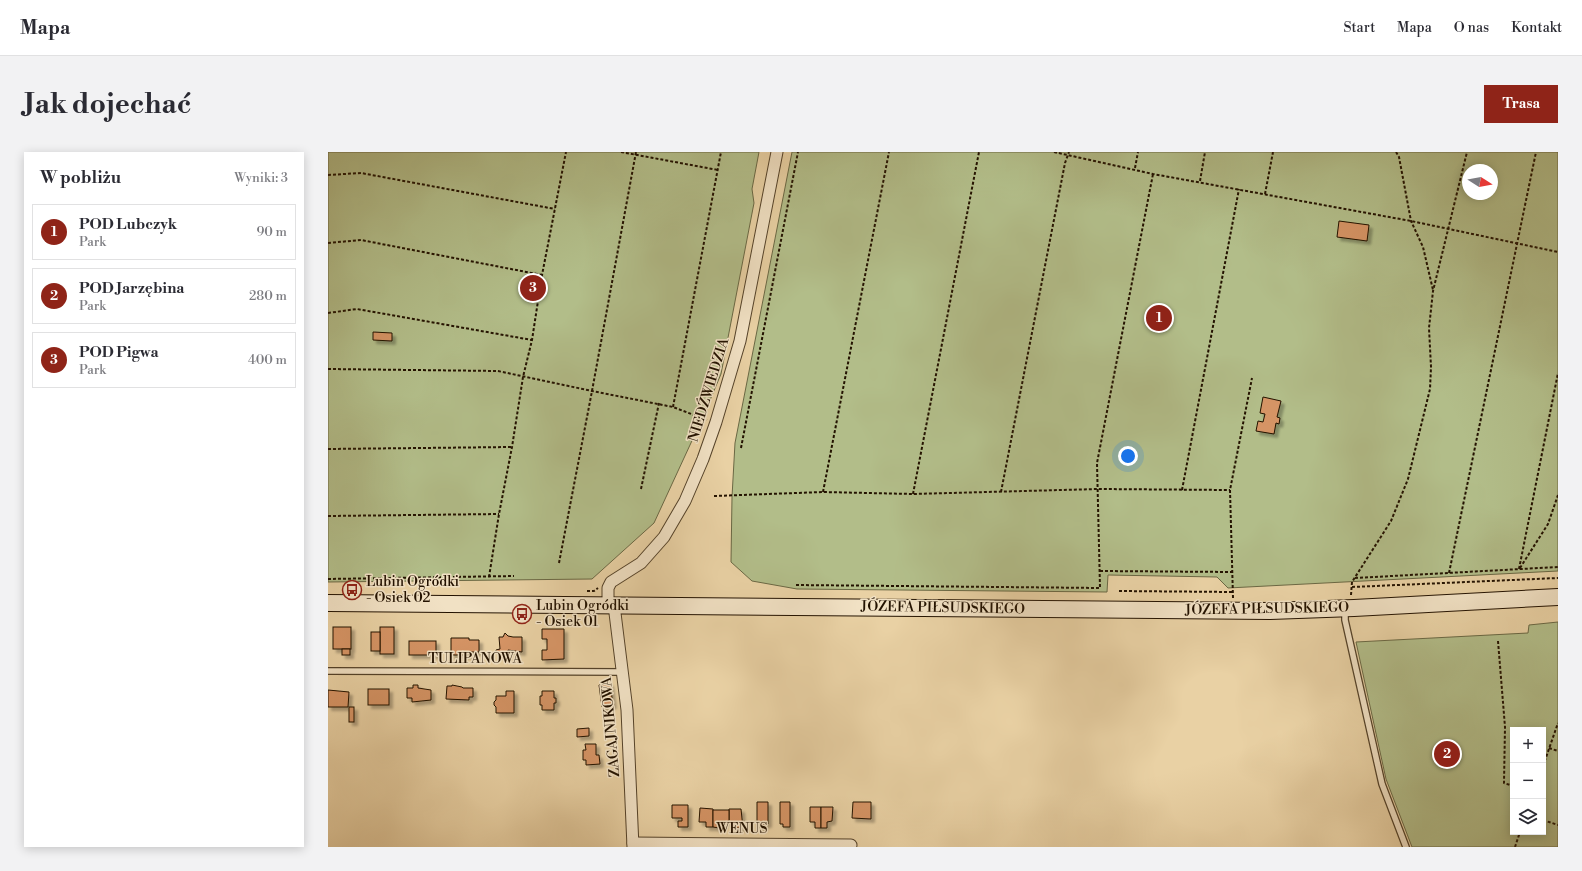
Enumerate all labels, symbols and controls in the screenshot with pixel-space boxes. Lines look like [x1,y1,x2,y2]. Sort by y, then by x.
text: Mapa [20,16,70,40]
text: Start [1343,19,1375,37]
text: Mapa [1397,19,1432,37]
text: O nas [1454,19,1489,37]
text: Kontakt [1511,19,1562,37]
button: Trasa [1484,85,1558,123]
text: Jak dojechać [24,87,191,122]
north arrow [1462,164,1498,200]
text: W pobliżu [40,167,121,189]
text: Wyniki: 3 [234,170,288,186]
text: POD Lubczyk [79,215,177,234]
text: 1 [51,224,57,240]
text: 90 m [256,224,287,240]
text: Park [79,234,106,250]
pin: 3 [520,273,546,303]
text: POD Jarzębina [79,279,184,298]
text: 2 [50,288,58,304]
text: 280 m [249,288,287,304]
text: Park [79,298,106,314]
pin: 1 [1146,303,1172,333]
street label: NIEDŹWIEDZIA [683,335,733,444]
text: POD Pigwa [79,343,159,362]
text: 3 [50,352,58,368]
text: 400 m [248,352,287,368]
text: Park [79,362,106,378]
your location [1118,446,1138,466]
place label: Lubin Ogródki - Osiek 02 [366,573,460,607]
bus stop icon: Lubin Ogródki - Osiek 02 [341,579,363,601]
street label: JÓZEFA PIŁSUDSKIEGO [860,596,1025,618]
place label: Lubin Ogródki - Osiek 01 [536,597,630,631]
street label: JÓZEFA PIŁSUDSKIEGO [1184,597,1349,619]
bus stop icon: Lubin Ogródki - Osiek 01 [511,603,533,625]
street label: TULIPANOWA [428,650,522,668]
street label: ZAGAJNIKOWA [598,676,624,778]
map controls [1510,727,1546,835]
button: + [1510,727,1546,763]
pin: 2 [1434,739,1460,769]
button: − [1510,763,1546,799]
button: layers [1510,799,1546,835]
street label: WENUS [716,820,767,838]

